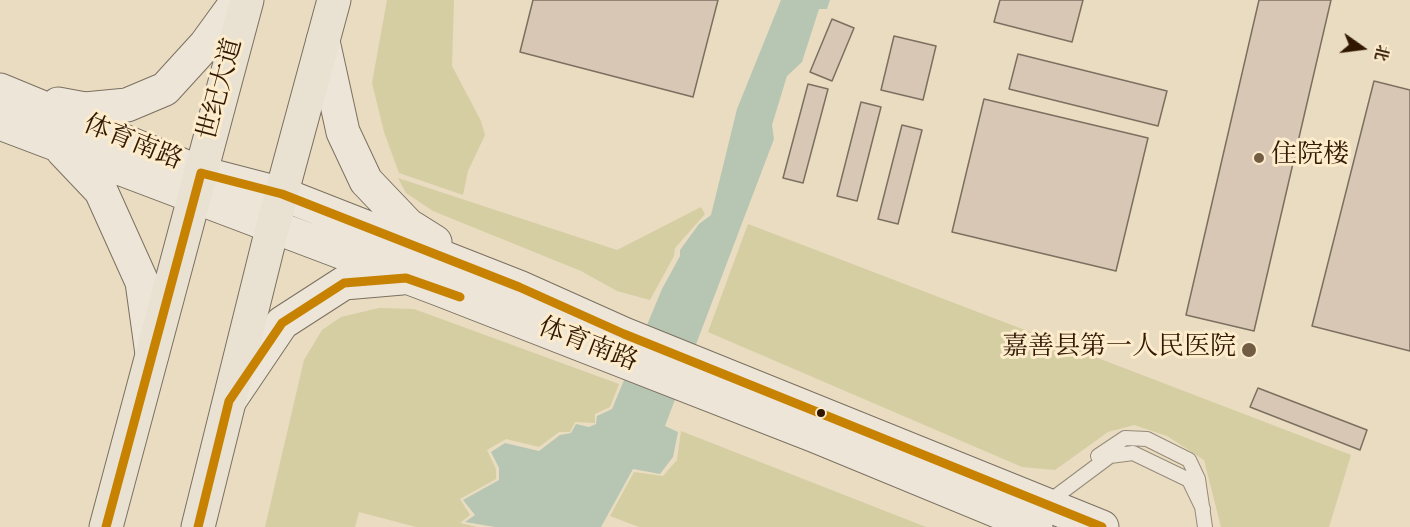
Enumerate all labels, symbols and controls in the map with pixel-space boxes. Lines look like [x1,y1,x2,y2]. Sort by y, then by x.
north arrow [1332,18,1392,78]
street label: 世纪大道 [194,36,252,144]
text: 北 [1367,42,1393,63]
street label: 体育南路 [78,111,186,179]
place label: 住院楼 [1271,142,1349,174]
marker: 住院楼 [1252,151,1266,165]
street label: 体育南路 [533,314,641,380]
place label: 嘉善县第一人民医院 [1002,334,1236,366]
marker: 嘉善县第一人民医院 [1240,341,1258,359]
unlabelled marker [815,407,827,419]

